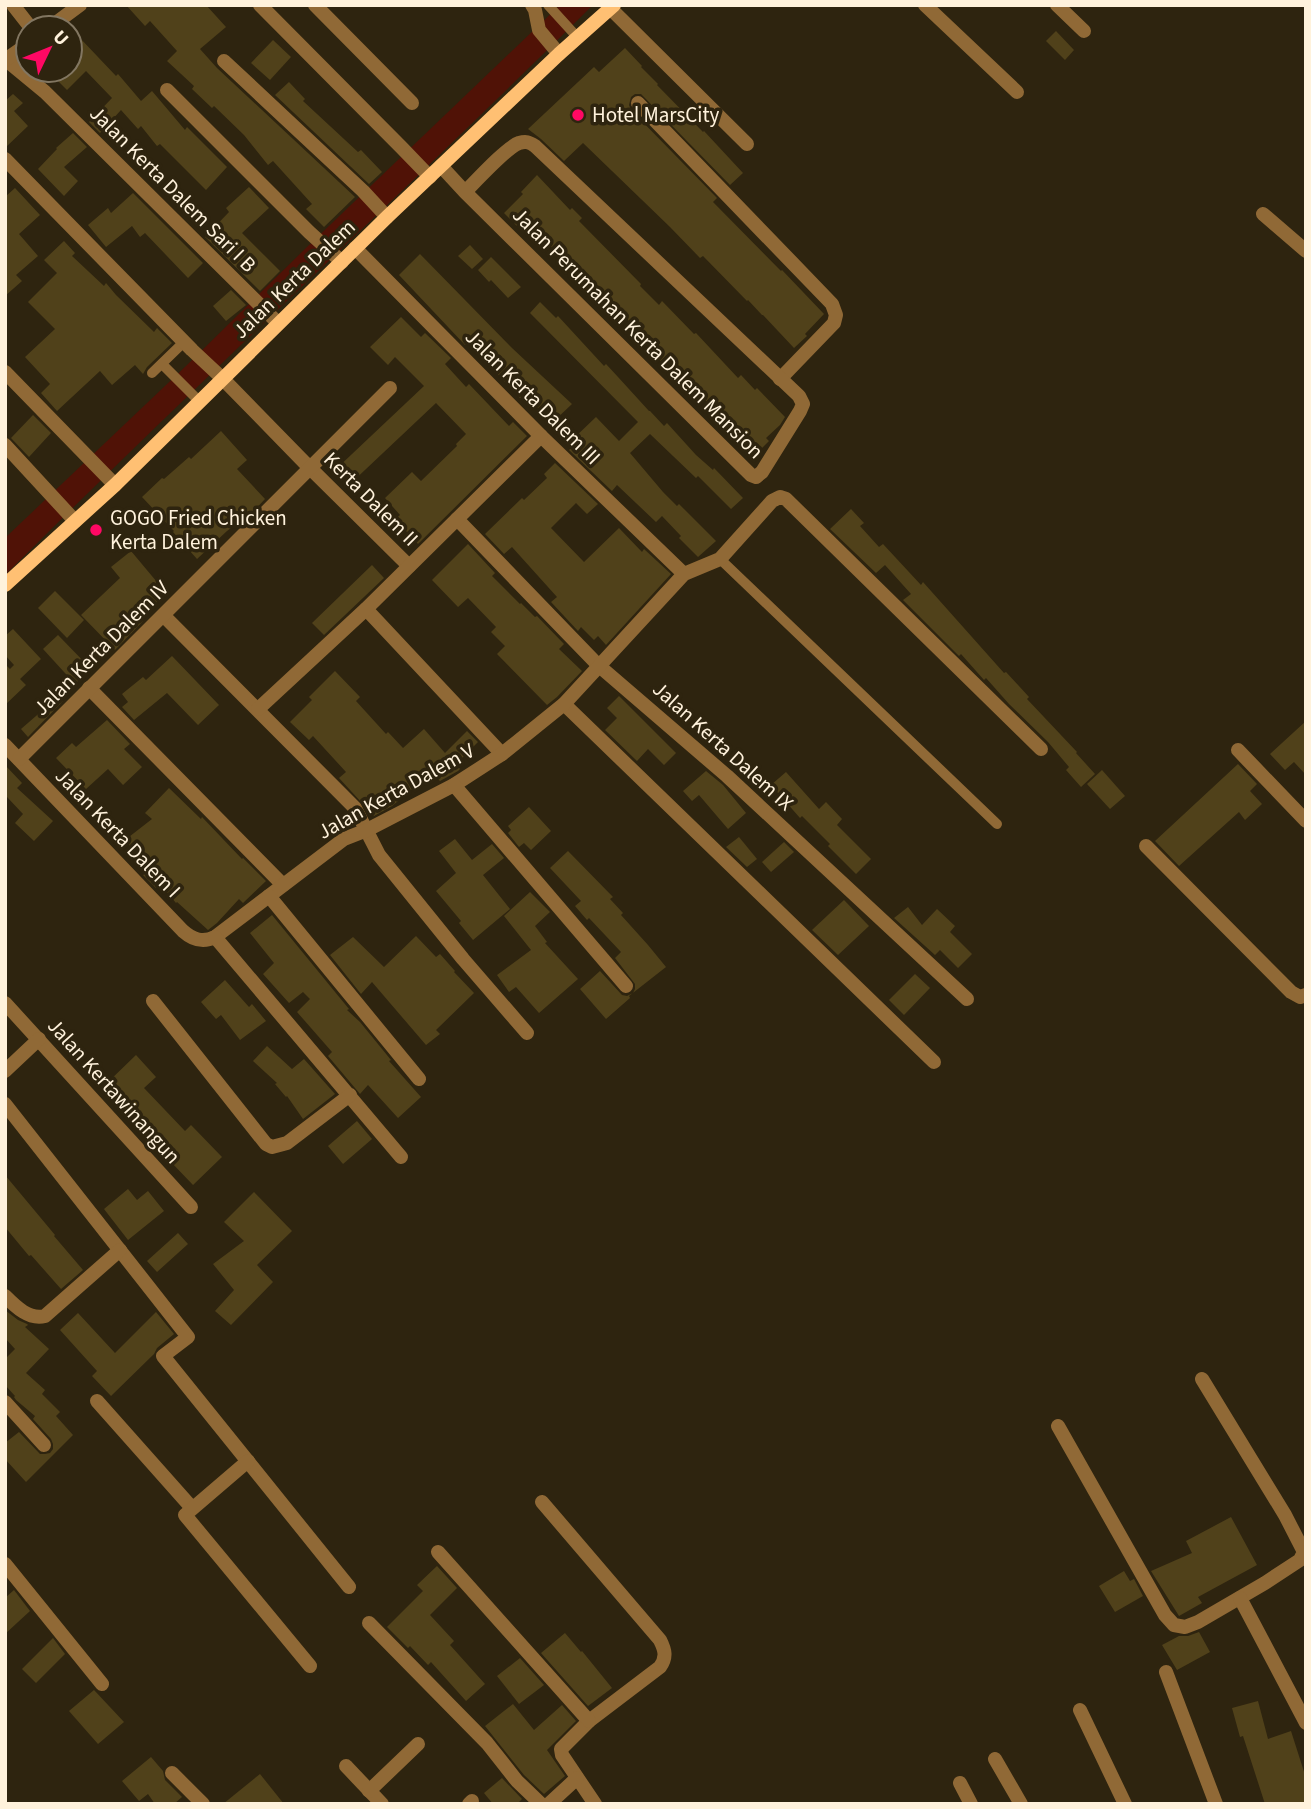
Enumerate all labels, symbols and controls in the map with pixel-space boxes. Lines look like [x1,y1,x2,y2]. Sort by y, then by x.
north arrow [14,14,84,84]
text: U [46,25,75,52]
street label: Jalan Kerta Dalem Sari I B [83,99,263,279]
place label: Hotel MarsCity [592,100,720,130]
marker: Hotel MarsCity [570,107,586,123]
street label: Jalan Perumahan Kerta Dalem Mansion [506,201,770,465]
street label: Jalan Kerta Dalem [226,213,362,345]
street label: Jalan Kerta Dalem III [458,322,608,472]
street label: Kerta Dalem II [317,445,425,553]
place label: GOGO Fried Chicken Kerta Dalem [110,503,287,557]
marker: GOGO Fried Chicken Kerta Dalem [88,522,104,538]
street label: Jalan Kerta Dalem IV [27,573,176,722]
street label: Jalan Kerta Dalem IX [646,674,800,818]
street label: Jalan Kerta Dalem V [312,735,480,847]
street label: Jalan Kerta Dalem I [48,761,188,905]
street label: Jalan Kertawinangun [40,1012,188,1170]

